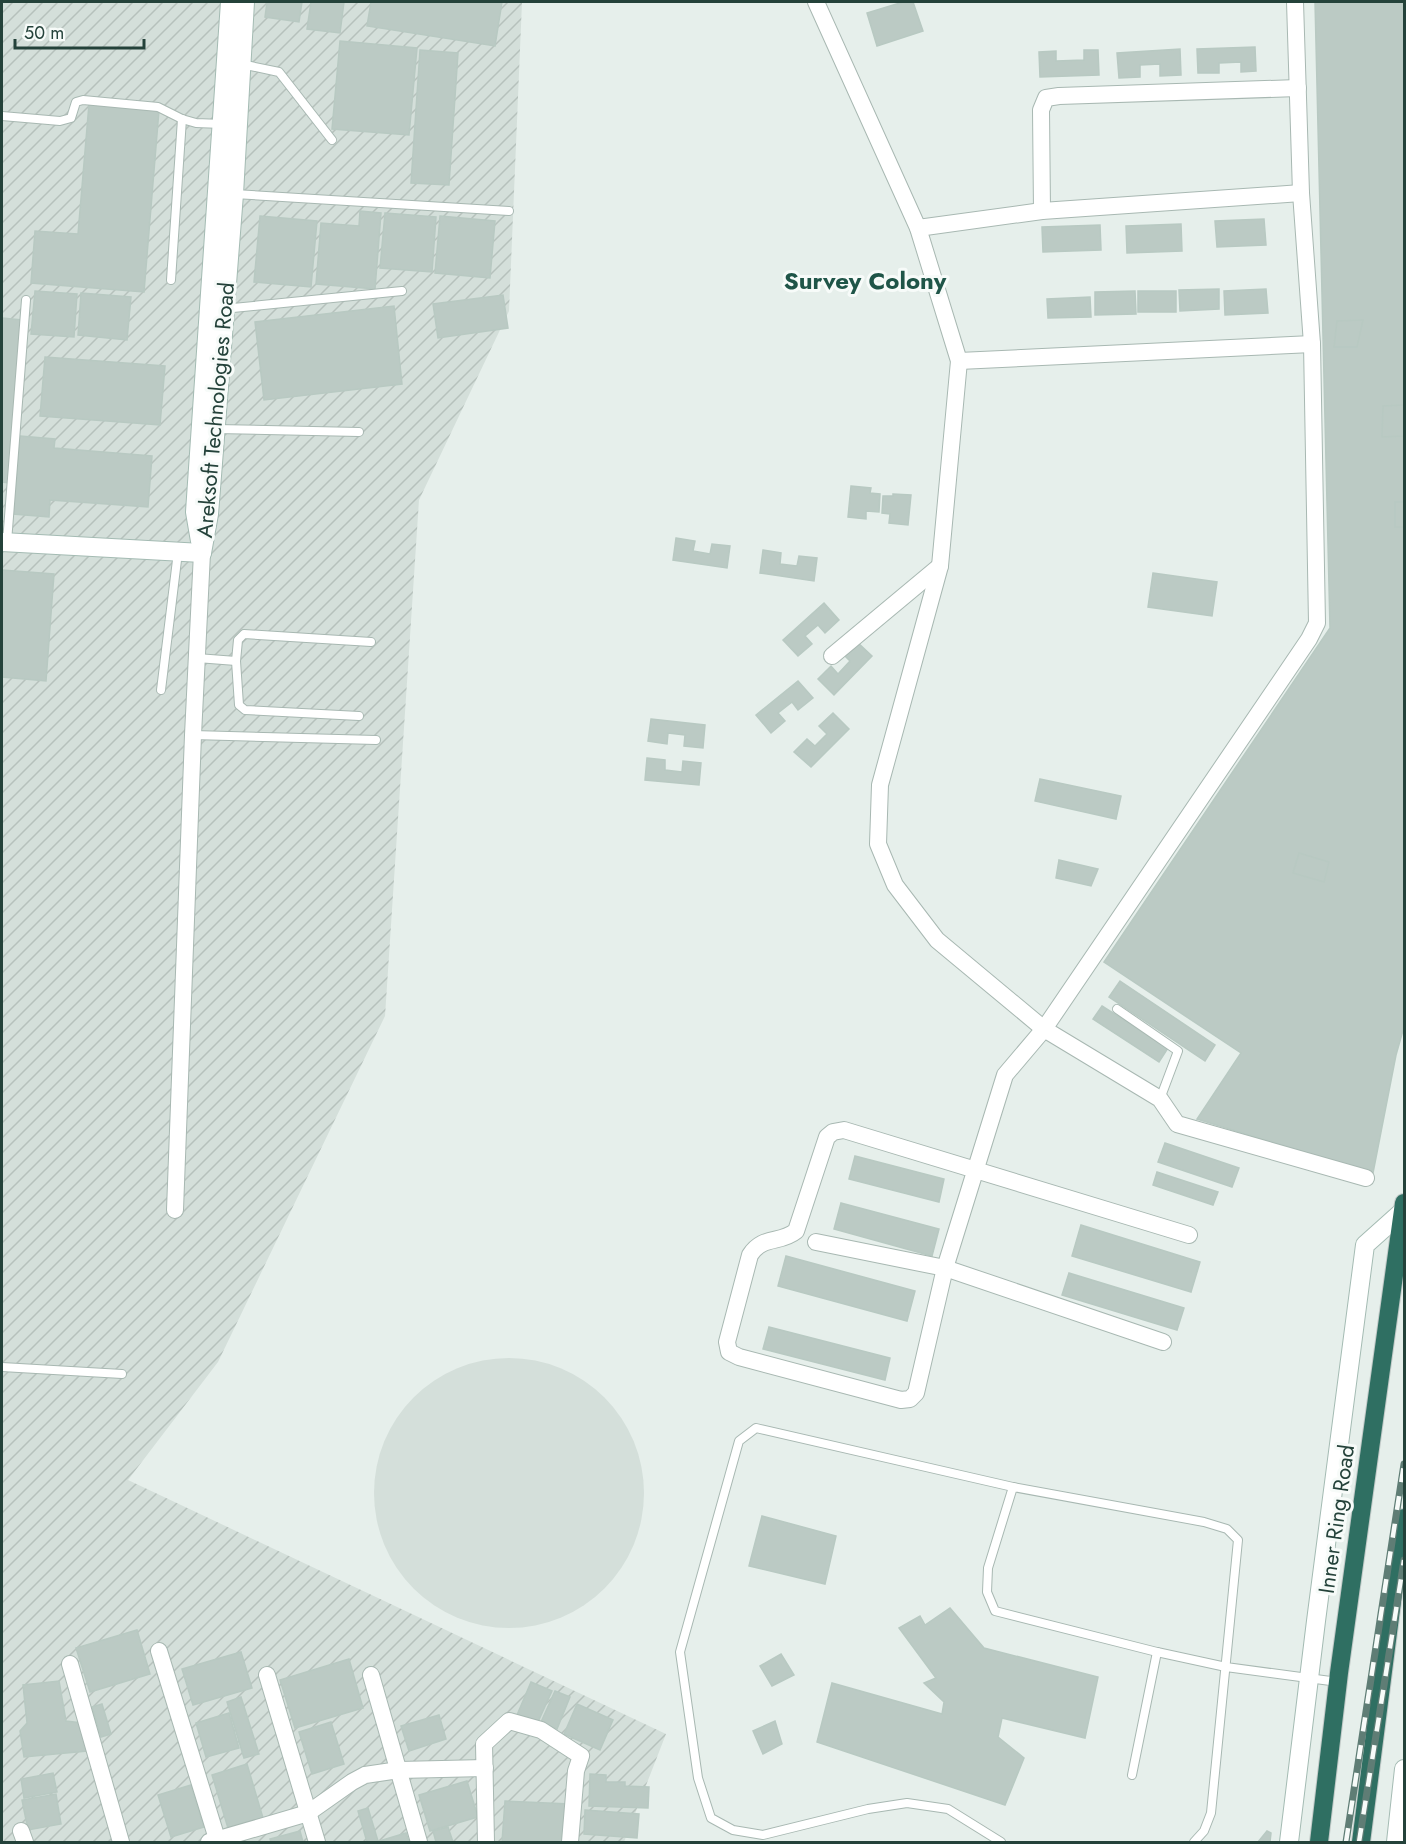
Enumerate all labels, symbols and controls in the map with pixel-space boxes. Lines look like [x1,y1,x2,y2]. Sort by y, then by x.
scale bar [15,12,144,50]
text: 50 m [24,20,64,46]
district label: Survey Colony [784,263,947,298]
street label: Areksoft Technologies Road [188,281,242,539]
street label: Inner Ring Road [1310,1442,1362,1596]

